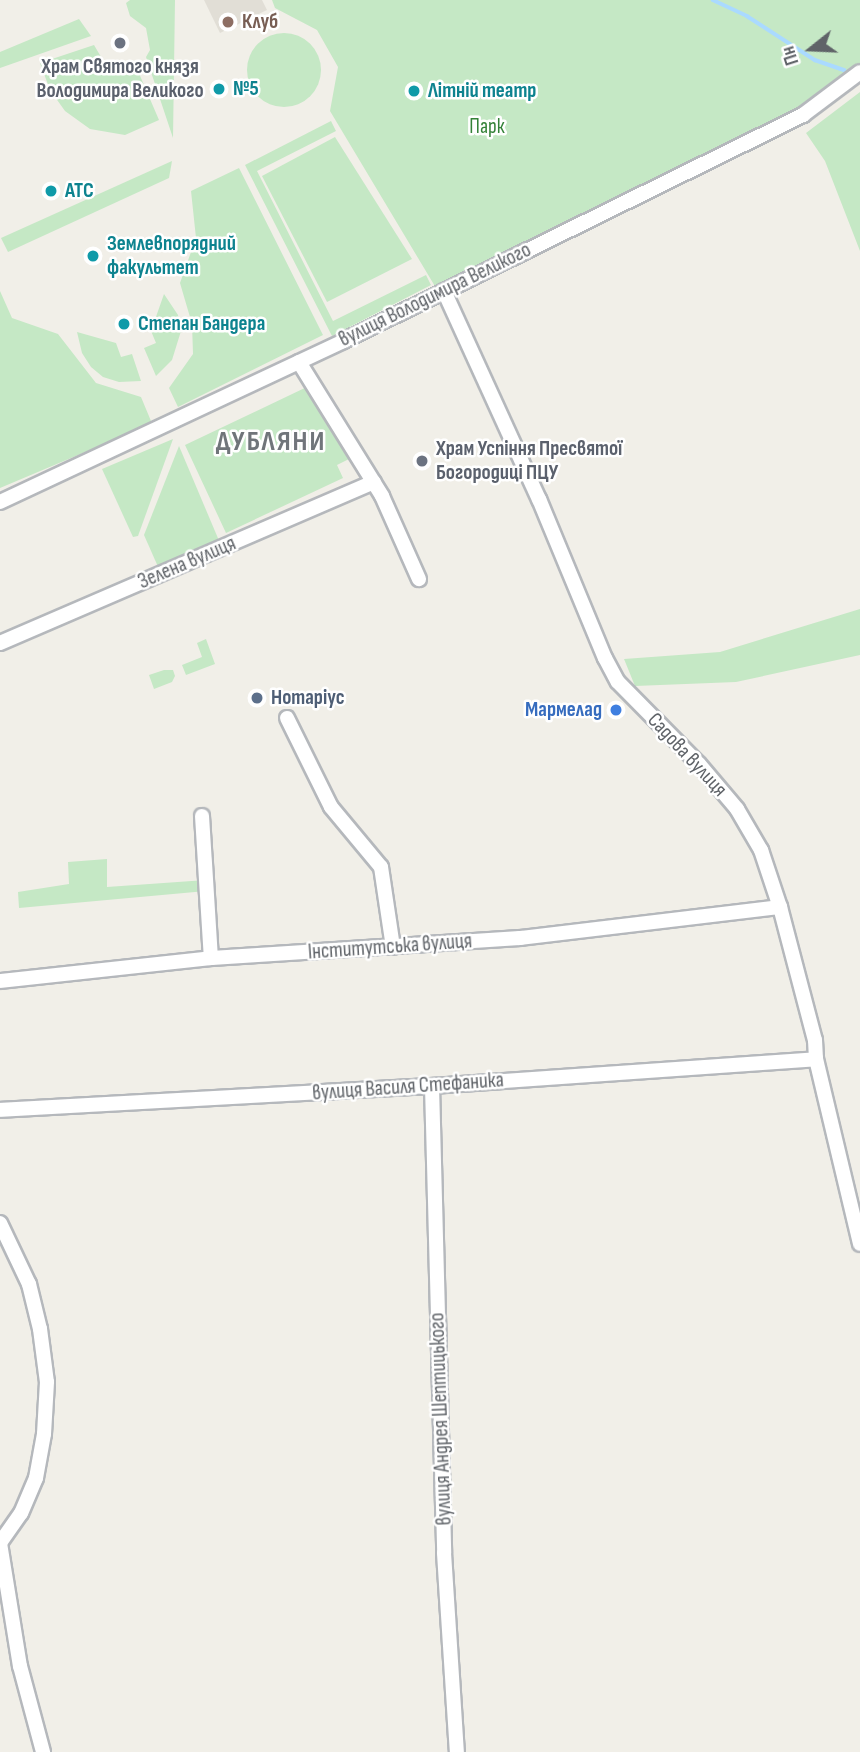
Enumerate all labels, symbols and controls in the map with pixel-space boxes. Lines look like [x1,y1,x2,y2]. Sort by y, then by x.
place label: Клуб [242,9,278,35]
marker: Клуб [220,14,236,30]
north arrow [776,14,846,84]
marker: Храм Святого князя Володимира Великого [112,35,128,51]
text: Пн [777,43,804,68]
place label: Храм Святого князя Володимира Великого [36,54,204,104]
place label: №5 [233,76,259,102]
place label: Літній театр [428,78,536,104]
marker: №5 [211,81,227,97]
marker: Літній театр [406,83,422,99]
park label: Парк [469,114,505,140]
place label: АТС [65,178,94,204]
marker: АТС [43,183,59,199]
place label: Землевпорядний факультет [107,231,236,281]
street label: вулиця Володимира Великого [335,237,535,353]
marker: Землевпорядний факультет [85,248,101,264]
place label: Степан Бандера [138,311,265,337]
marker: Степан Бандера [116,316,132,332]
district label: ДУБЛЯНИ [217,425,325,459]
place label: Храм Успіння Пресвятої Богородиці ПЦУ [436,436,622,486]
marker: Храм Успіння Пресвятої Богородиці ПЦУ [414,453,430,469]
street label: Зелена вулиця [134,531,240,595]
place label: Нотаріус [271,685,345,711]
marker: Нотаріус [249,690,265,706]
place label: Мармелад [525,697,602,723]
marker: Мармелад [608,702,624,718]
street label: Садова вулиця [642,708,732,802]
street label: Інститутська вулиця [307,929,473,965]
street label: вулиця Василя Стефаника [311,1068,505,1106]
street label: вулиця Андрея Шептицького [425,1312,457,1526]

